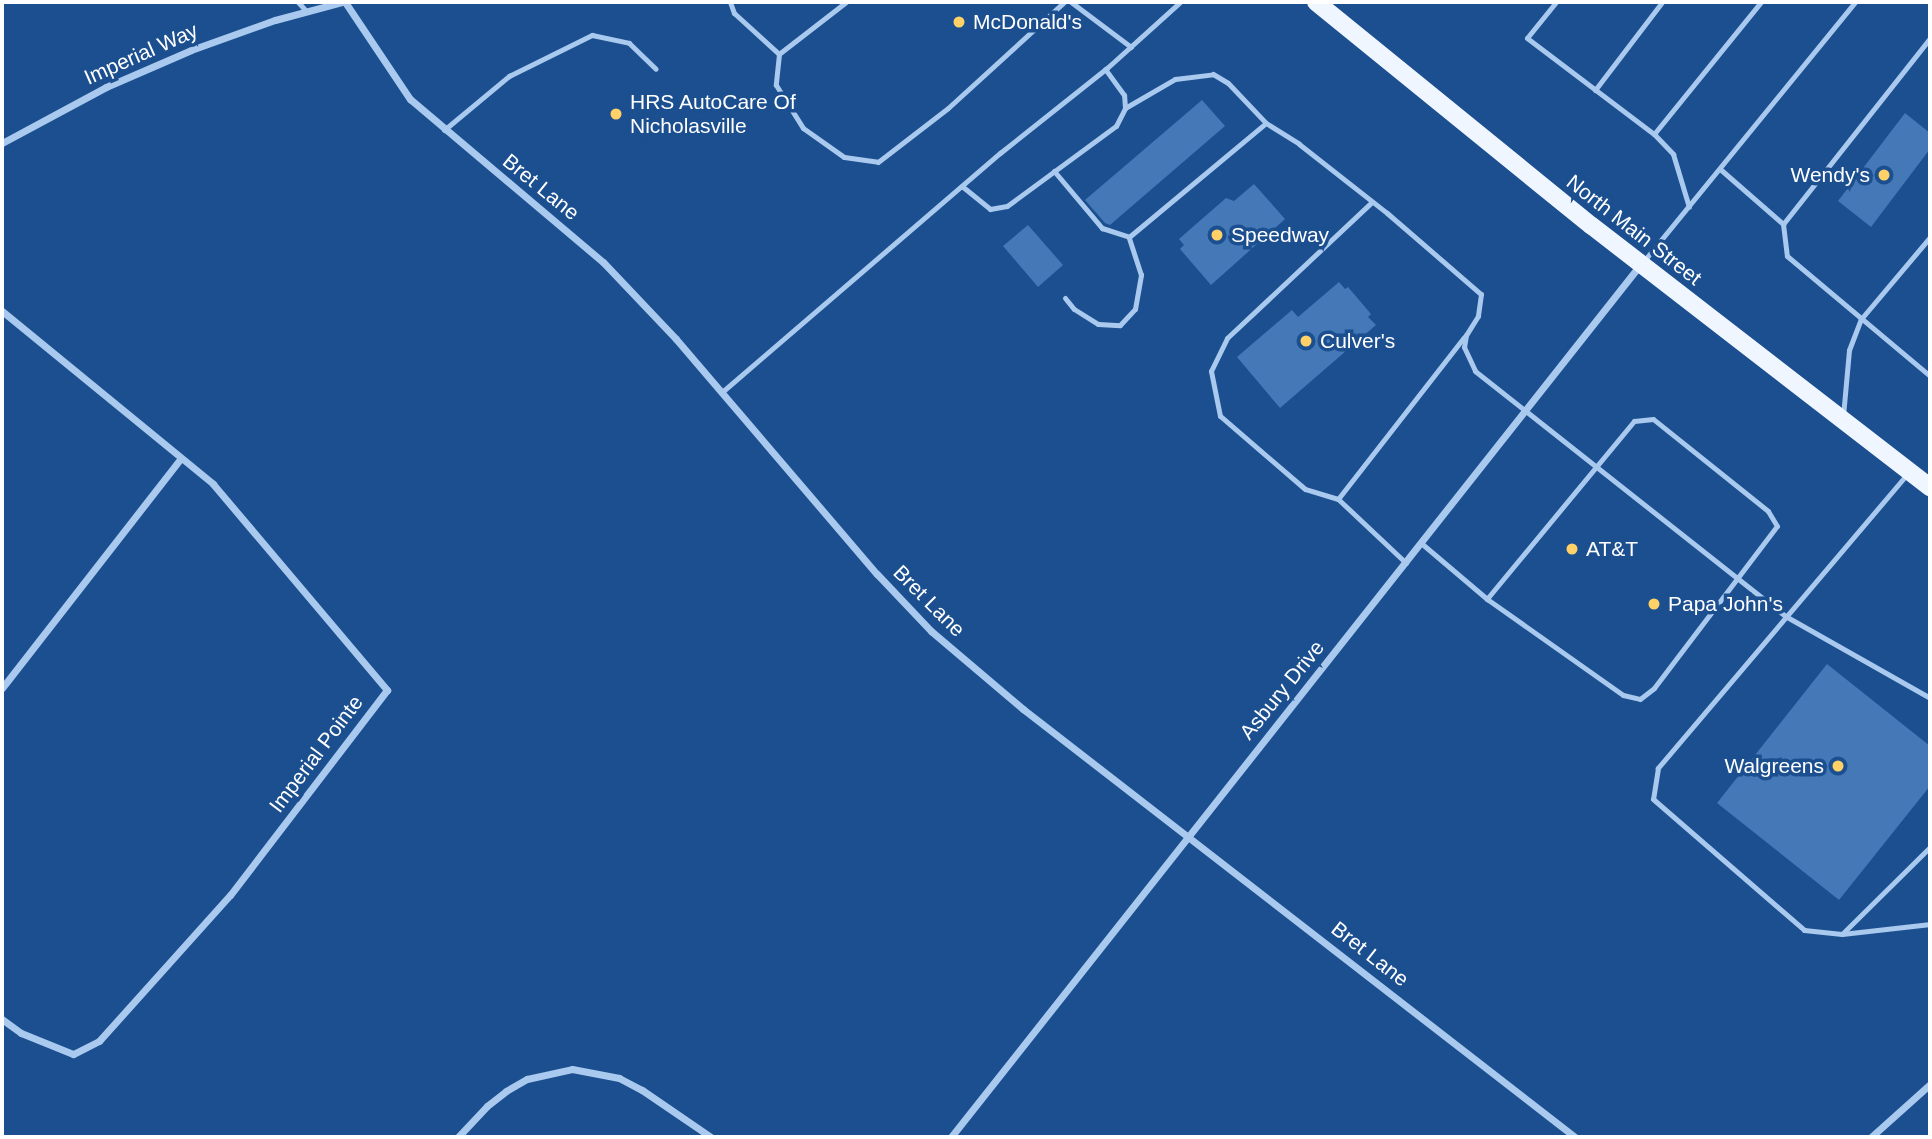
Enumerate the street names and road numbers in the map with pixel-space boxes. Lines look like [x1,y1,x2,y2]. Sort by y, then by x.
street label: Imperial Way [80,18,202,90]
street label: Bret Lane [498,149,584,225]
street label: North Main Street [1561,169,1707,291]
street label: Bret Lane [888,560,970,642]
street label: Asbury Drive [1234,635,1330,745]
street label: Imperial Pointe [264,690,368,818]
street label: Bret Lane [1326,916,1414,992]

